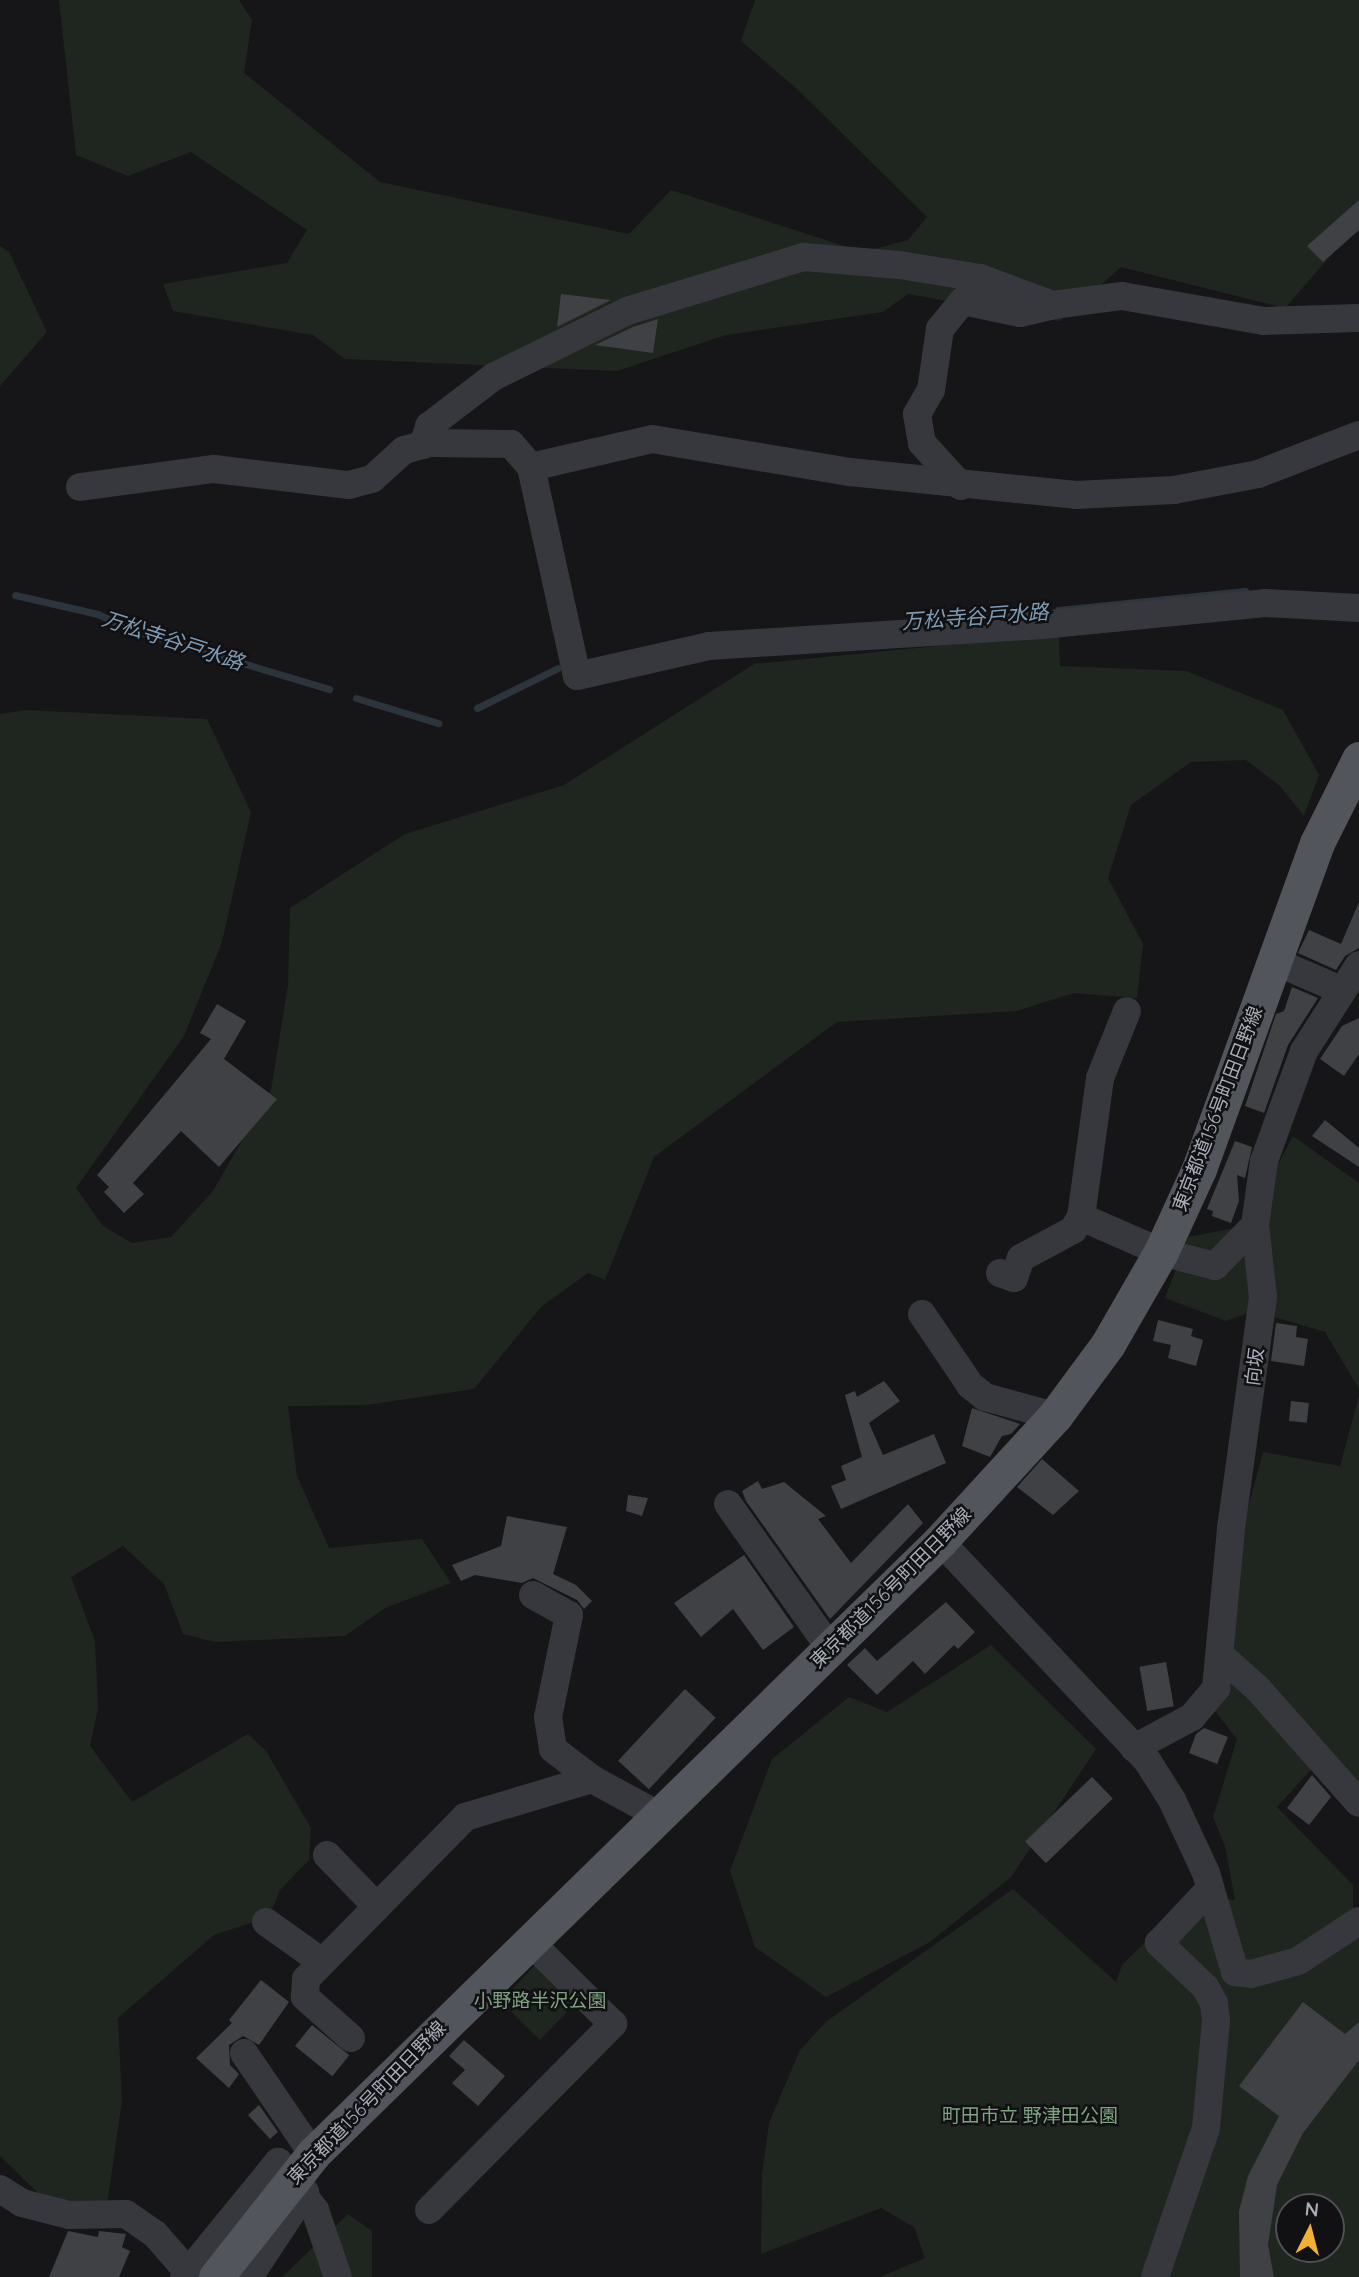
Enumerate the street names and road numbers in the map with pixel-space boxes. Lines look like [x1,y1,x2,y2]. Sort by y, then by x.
street label: 東京都道156号町田日野線 [1168,1003,1268,1215]
street label: 向坂 [1241,1347,1269,1387]
street label: 東京都道156号町田日野線 [806,1503,976,1673]
street label: 東京都道156号町田日野線 [283,2017,451,2189]

